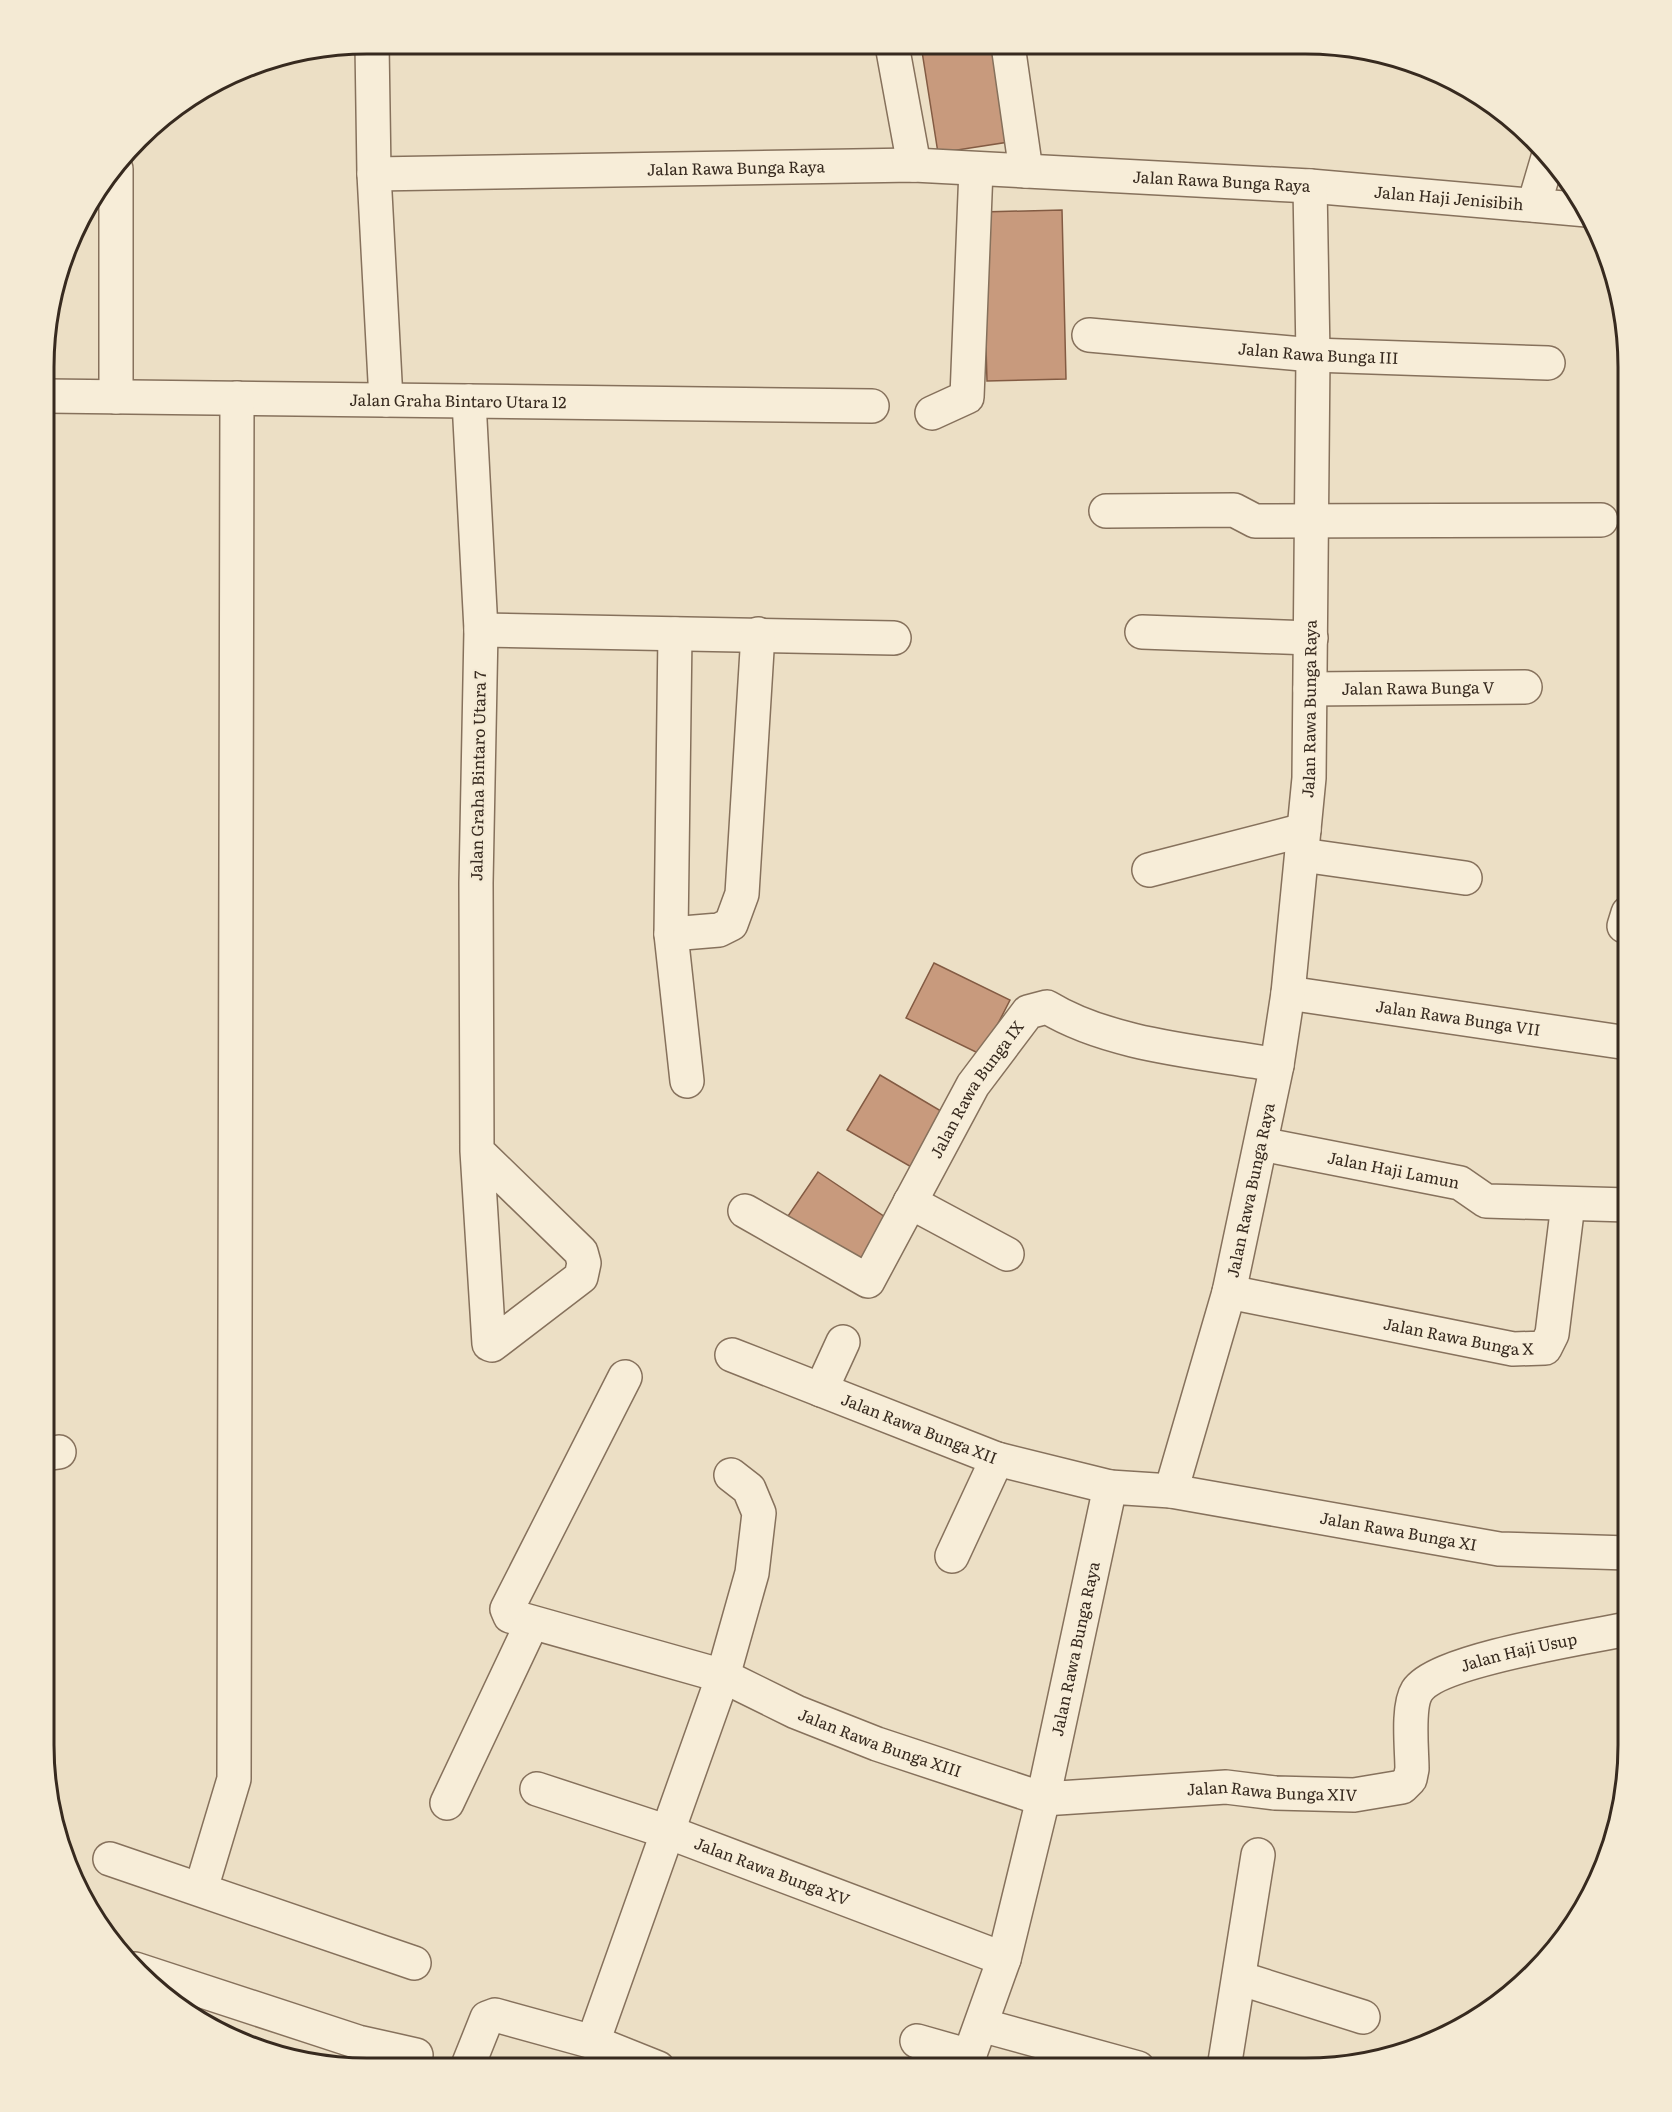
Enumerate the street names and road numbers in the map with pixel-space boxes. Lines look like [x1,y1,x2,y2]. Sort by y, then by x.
street label: Jalan Rawa Bunga Raya [647,153,826,180]
street label: Jalan Rawa Bunga Raya [1132,164,1311,197]
street label: Jalan Haji Jenisibih [1373,179,1525,216]
street label: Jalan Rawa Bunga III [1237,335,1399,369]
street label: Jalan Graha Bintaro Utara 12 [349,387,567,413]
street label: Jalan Rawa Bunga Raya [1294,619,1321,799]
street label: Jalan Graha Bintaro Utara 7 [463,671,491,881]
street label: Jalan Rawa Bunga V [1341,674,1495,700]
street label: Jalan Rawa Bunga VII [1374,993,1542,1041]
street label: Jalan Rawa Bunga IX [923,1015,1029,1162]
street label: Jalan Rawa Bunga Raya [1219,1100,1280,1280]
street label: Jalan Haji Lamun [1325,1144,1462,1194]
street label: Jalan Rawa Bunga X [1381,1310,1535,1360]
street label: Jalan Rawa Bunga XII [838,1386,1001,1469]
street label: Jalan Rawa Bunga XI [1318,1505,1479,1556]
street label: Jalan Rawa Bunga Raya [1044,1559,1105,1738]
street label: Jalan Haji Usup [1457,1626,1579,1677]
street label: Jalan Rawa Bunga XIII [795,1701,965,1782]
street label: Jalan Rawa Bunga XIV [1186,1774,1358,1806]
street label: Jalan Rawa Bunga XV [691,1830,854,1911]

